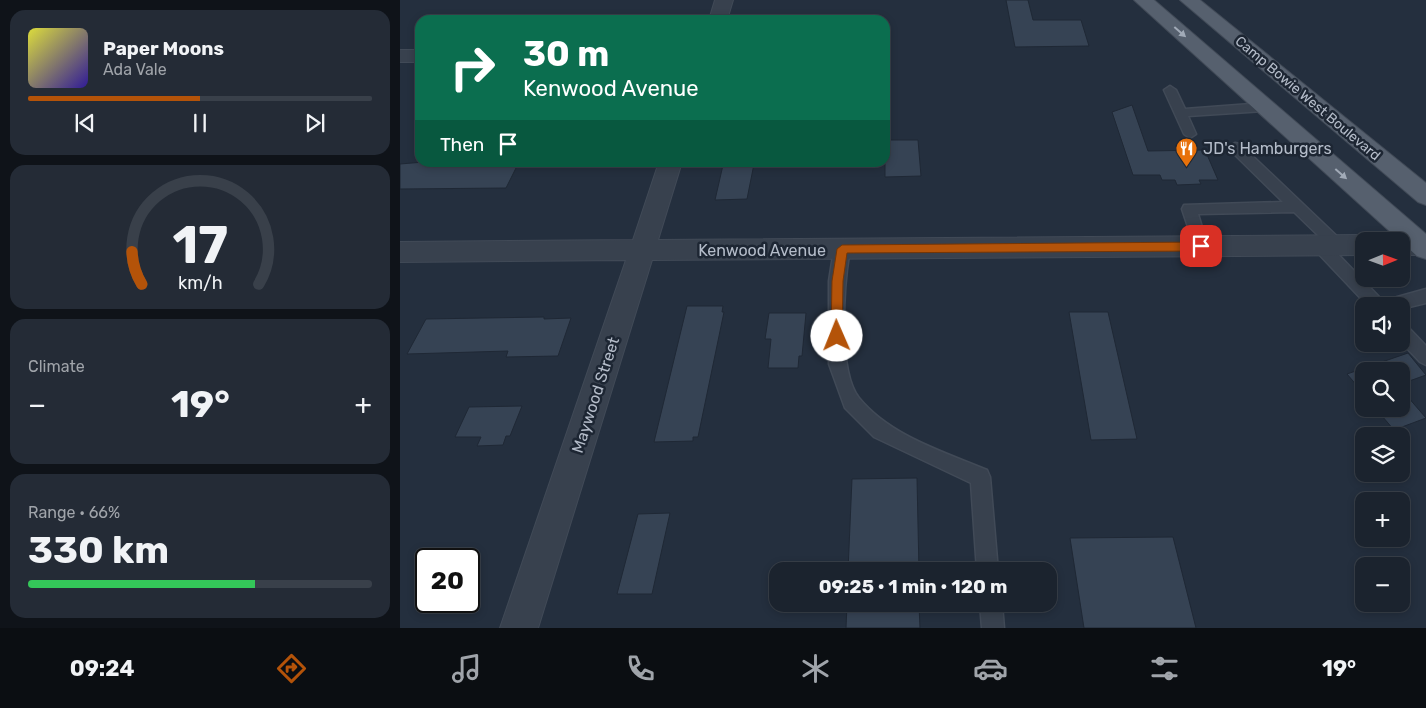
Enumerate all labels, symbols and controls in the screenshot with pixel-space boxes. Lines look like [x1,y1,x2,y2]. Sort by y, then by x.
one-way arrow [1173,26,1185,38]
text: 30 m [523,33,609,75]
street label: Camp Bowie West Boulevard [1232,33,1384,164]
icon: right [440,35,505,100]
text: Paper Moons [103,37,224,60]
text: Ada Vale [103,60,167,79]
text: Kenwood Avenue [523,75,699,102]
icon: previous [71,109,99,137]
icon: pause [186,109,214,137]
icon: next [301,109,329,137]
icon: arrive [494,130,522,158]
text: Then [440,133,484,156]
restaurant icon: JD's Hamburgers [1175,136,1199,167]
place label: JD's Hamburgers [1203,139,1332,158]
one-way arrow [1335,168,1347,180]
text: 17 [172,214,228,276]
pin [1180,225,1222,267]
icon: arrive [1187,232,1215,260]
north arrow [1355,232,1410,288]
map controls [1355,232,1410,612]
street label: Kenwood Avenue [698,241,826,260]
text: km/h [178,272,222,293]
button: sound [1355,297,1410,352]
position arrow [810,309,862,361]
street label: Maywood Street [568,335,623,456]
text: Climate [28,357,85,376]
button: search [1355,362,1410,417]
text: 19° [171,381,230,427]
text: − [28,388,46,421]
text: + [355,388,372,421]
button: layers [1355,427,1410,482]
button: + [1355,492,1410,547]
text: Range · 66% [28,503,120,522]
text: 330 km [28,527,169,573]
speed limit sign: 20 [415,548,480,613]
button: − [1355,557,1410,612]
text: 09:25 · 1 min · 120 m [819,575,1007,598]
icon: directions [274,651,309,686]
icon: music [449,651,484,686]
icon: phone [623,651,658,686]
icon: climate [798,651,833,686]
icon: car [973,651,1008,686]
icon: filters [1147,651,1182,686]
text: 09:24 [70,655,135,682]
text: 19° [1322,655,1356,682]

